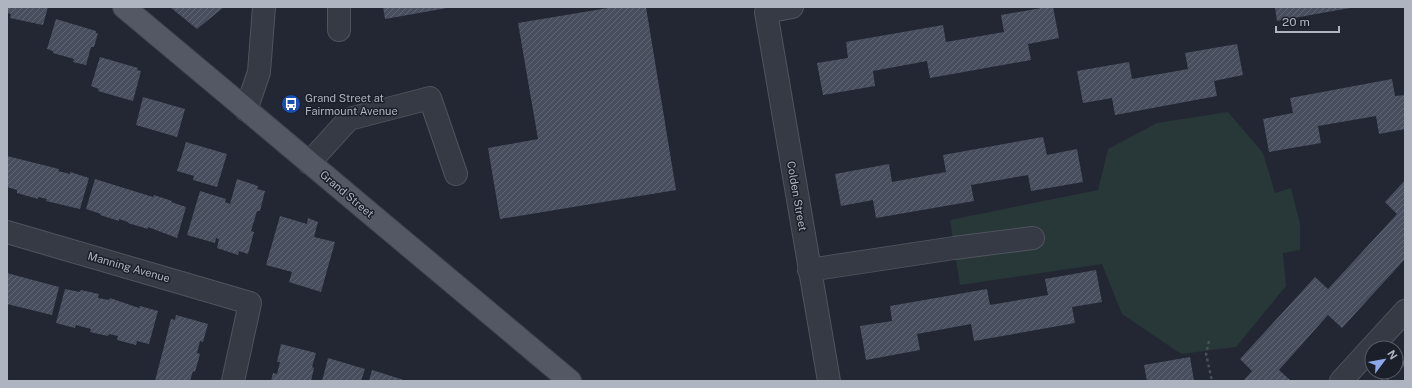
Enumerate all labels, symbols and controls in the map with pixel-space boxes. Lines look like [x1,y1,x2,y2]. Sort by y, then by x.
scale bar [1276,8,1339,34]
text: 20 m [1282,15,1310,29]
place label: Grand Street at Fairmount Avenue [305,92,398,117]
bus stop icon: Grand Street at Fairmount Avenue [280,93,302,115]
street label: Colden Street [785,160,809,232]
street label: Grand Street [318,168,376,220]
street label: Manning Avenue [87,250,171,284]
north arrow [1364,340,1404,380]
text: N [1385,348,1400,362]

